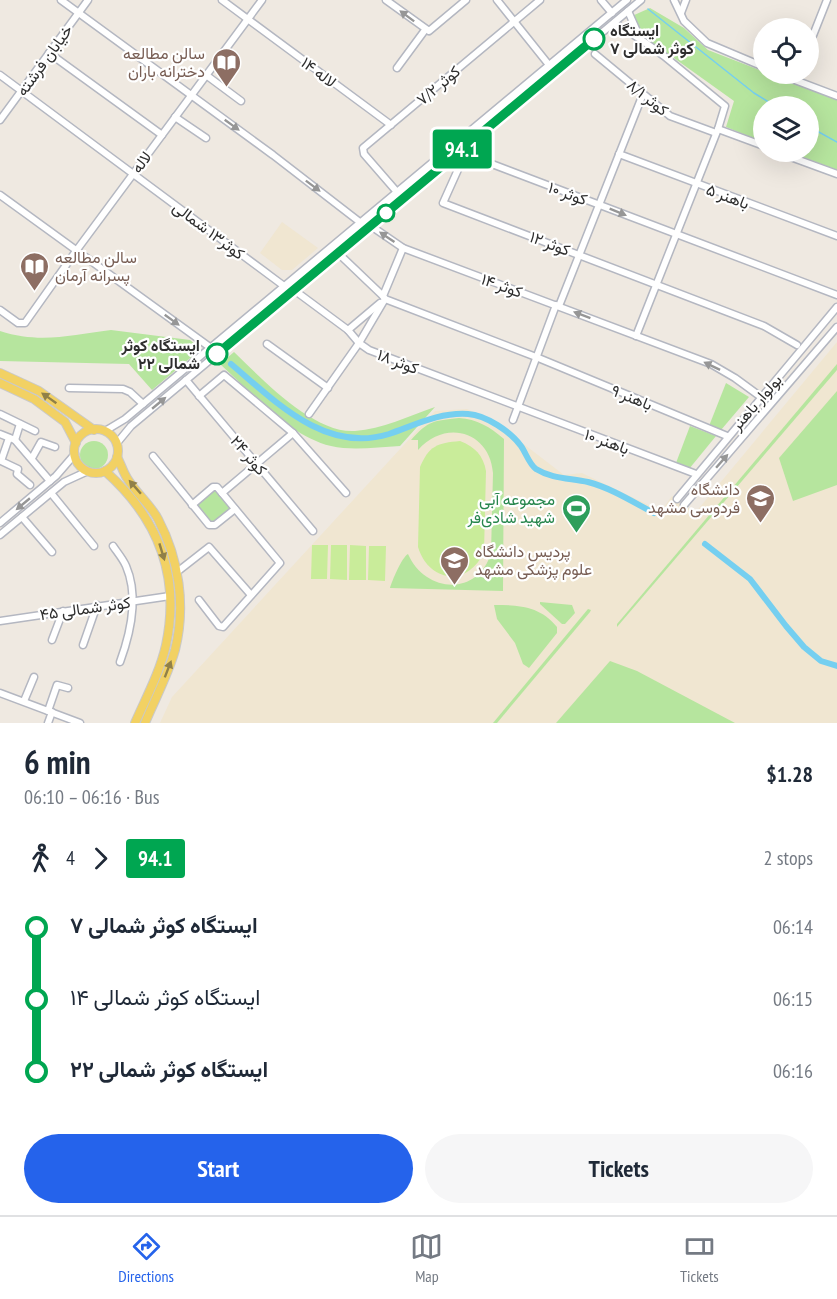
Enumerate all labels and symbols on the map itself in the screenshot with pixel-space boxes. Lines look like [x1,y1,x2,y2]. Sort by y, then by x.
one-way arrow [399,10,415,22]
street label: خیابان فرشته [11,20,77,100]
place label: ایستگاه کوثر شمالی ۷ [610,20,694,59]
marker: ایستگاه کوثر شمالی ۷ [583,28,605,50]
place label: سالن مطالعه دخترانه باران [123,43,205,82]
library icon: سالن مطالعه دخترانه باران [210,46,242,88]
street label: لاله ۱۴ [297,52,341,92]
street label: کوثر ۷/۲ [412,61,465,110]
street label: کوثر ۸/۱ [623,74,673,120]
one-way arrow [224,119,239,131]
line badge: 94.1 [420,130,504,168]
street label: لاله [126,147,156,177]
street label: کوثر ۱۰ [545,177,590,210]
one-way arrow [305,179,320,191]
street label: باهنر ۵ [703,179,752,214]
street label: کوثر۱۳ شمالی [169,196,249,264]
unlabelled marker [377,204,395,222]
one-way arrow [609,207,627,217]
street label: کوثر ۱۲ [527,226,573,261]
one-way arrow [379,231,395,243]
place label: سالن مطالعه پسرانه آرمان [55,247,137,287]
library icon: سالن مطالعه پسرانه آرمان [18,250,50,292]
street label: کوثر ۱۴ [478,268,525,303]
one-way arrow [573,310,591,319]
one-way arrow [164,314,180,326]
place label: ایستگاه کوثر شمالی ۲۲ [121,335,200,373]
marker: ایستگاه کوثر شمالی ۲۲ [206,343,228,365]
street label: کوثر ۱۸ [374,344,422,379]
one-way arrow [703,361,720,370]
street label: بولوار باهنر [726,370,787,436]
street label: باهنر ۹ [608,380,656,415]
one-way arrow [41,392,57,404]
one-way arrow [151,396,167,409]
street label: باهنر ۱۰ [581,424,632,459]
street label: کوثر ۲۴ [226,431,272,480]
one-way arrow [716,453,729,469]
one-way arrow [128,479,141,495]
place label: دانشگاه فردوسی مشهد [648,479,740,518]
school or university icon: دانشگاه فردوسی مشهد [745,482,777,524]
place label: مجموعه آبی شهید شادی‌فر [466,489,555,528]
sports icon: مجموعه آبی شهید شادی‌فر [560,492,592,534]
one-way arrow [15,497,31,510]
place label: پردیس دانشگاه علوم پزشکی مشهد [475,541,592,581]
one-way arrow [158,543,167,561]
school or university icon: پردیس دانشگاه علوم پزشکی مشهد [438,544,470,586]
street label: کوثر شمالی ۴۵ [38,592,132,625]
one-way arrow [163,660,173,678]

